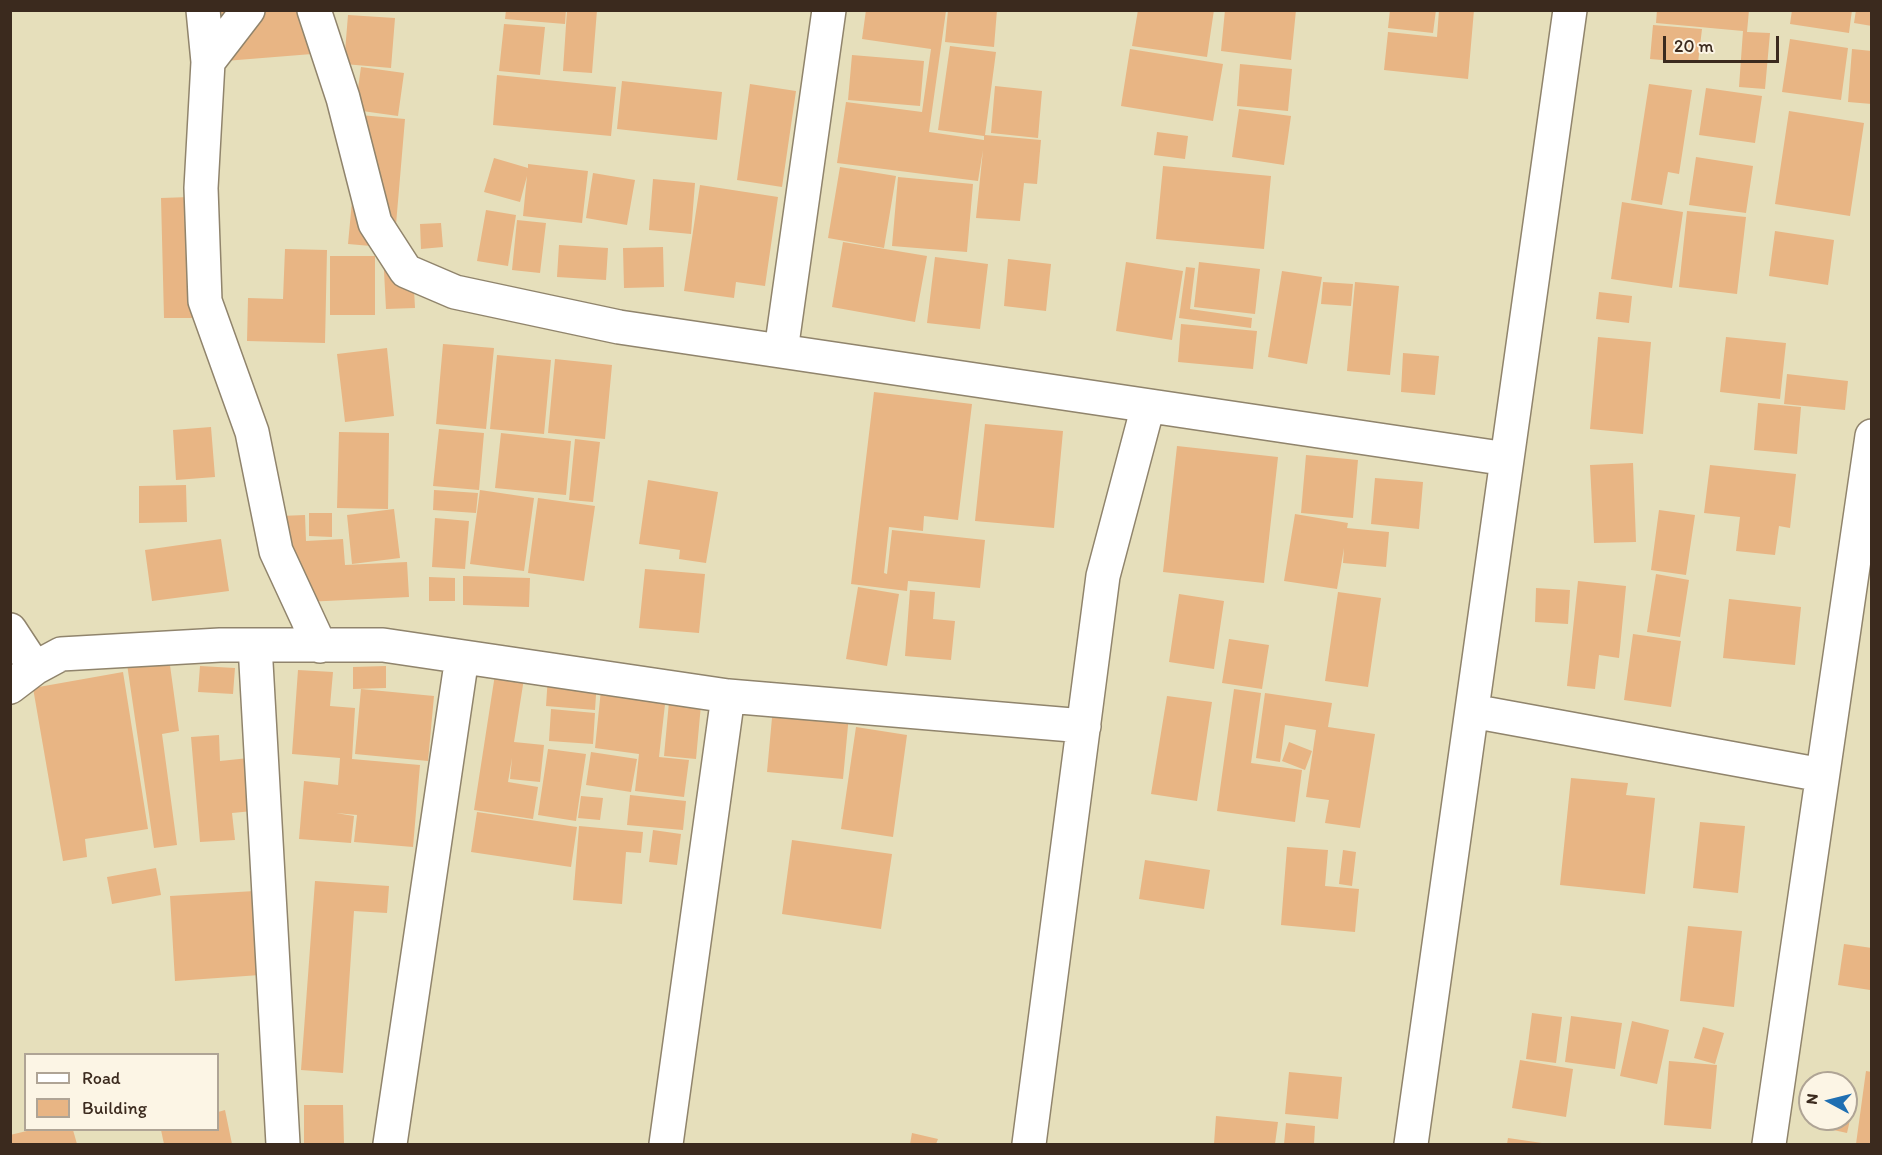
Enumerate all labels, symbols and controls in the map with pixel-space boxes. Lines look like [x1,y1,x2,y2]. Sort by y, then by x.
scale bar [1666,24,1782,62]
text: 20 m [1674,35,1714,57]
legend [24,1053,219,1131]
text: Road [82,1067,121,1089]
north arrow [1798,1071,1858,1131]
text: N [1802,1092,1822,1106]
text: Building [82,1097,147,1119]

